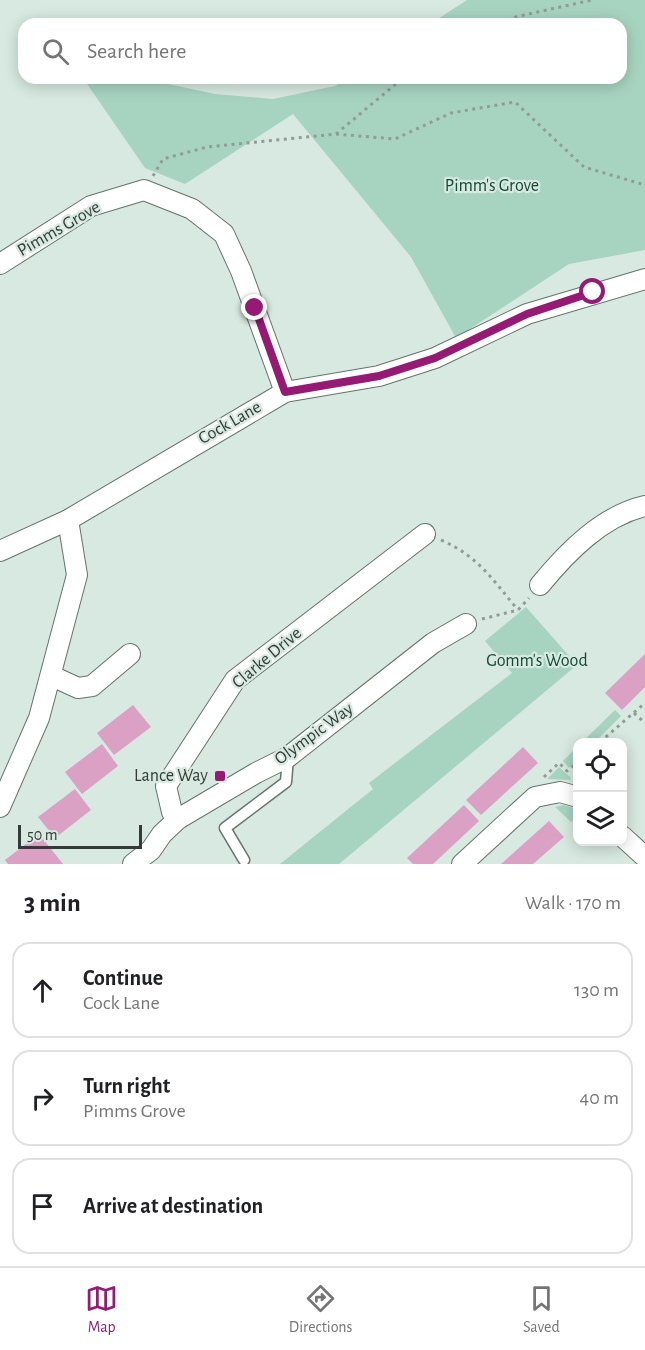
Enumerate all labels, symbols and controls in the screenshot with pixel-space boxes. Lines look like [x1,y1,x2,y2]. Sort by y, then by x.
search box [18,18,627,84]
icon: search [39,35,72,68]
text: Search here [87,40,186,62]
park label: Pimm's Grove [445,177,539,195]
street label: Pimms Grove [14,198,104,260]
route start [579,278,605,304]
route end [241,294,267,320]
street label: Cock Lane [196,398,264,448]
street label: Clarke Drive [229,624,305,692]
park label: Gomm's Wood [486,652,588,670]
street label: Olympic Way [271,699,357,768]
map controls [573,738,627,846]
button: locate [573,738,627,792]
place label: Lance Way [134,767,208,785]
marker: Lance Way [213,769,227,783]
button: layers [573,792,627,846]
scale bar [18,822,142,850]
text: 50 m [27,827,58,843]
text: 3 min [24,890,81,916]
text: Walk · 170 m [525,893,621,913]
text: Continue [83,967,163,989]
icon: ahead [26,974,59,1007]
text: 130 m [574,980,619,1000]
text: Cock Lane [83,993,160,1013]
text: Turn right [83,1075,170,1097]
icon: right [26,1082,59,1115]
text: 40 m [580,1088,619,1108]
text: Pimms Grove [83,1101,186,1121]
icon: arrive [26,1190,59,1223]
text: Arrive at destination [83,1195,263,1217]
tab: Map [85,1282,118,1337]
tab: Directions [289,1282,353,1337]
tab: Saved [523,1282,560,1337]

